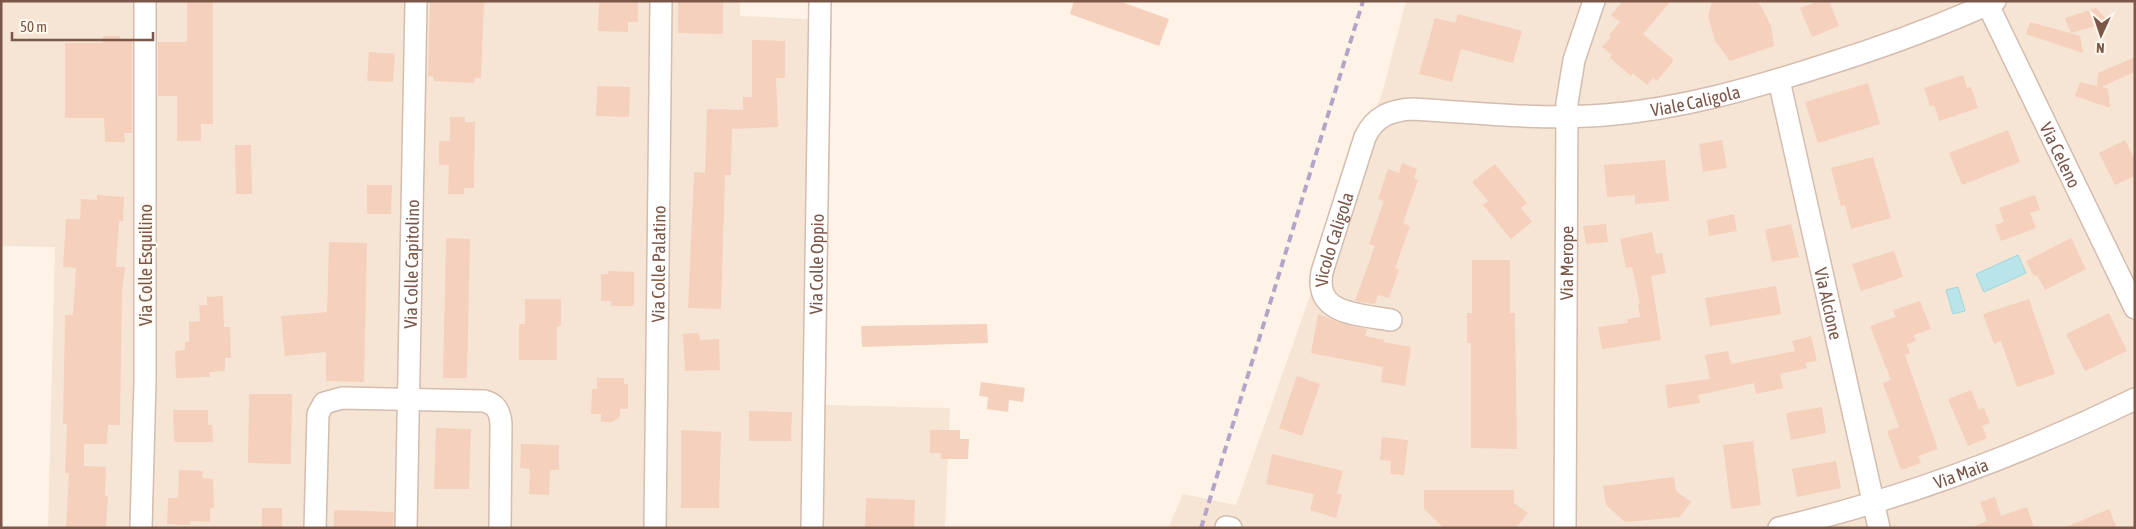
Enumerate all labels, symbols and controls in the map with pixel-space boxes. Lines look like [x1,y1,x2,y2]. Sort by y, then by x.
scale bar [12,10,154,42]
north arrow [2076,10,2126,60]
text: 50 m [20,18,47,35]
text: N [2096,40,2105,56]
street label: Viale Caligola [1649,80,1742,120]
street label: Via Celeno [2036,119,2085,191]
street label: Vicolo Caligola [1310,189,1357,287]
street label: Via Colle Capitolino [399,199,423,329]
street label: Via Colle Esquilino [135,204,156,326]
street label: Via Colle Palatino [647,205,669,323]
street label: Via Colle Oppio [805,214,827,315]
street label: Via Merope [1556,226,1577,300]
street label: Via Alcione [1811,265,1847,342]
street label: Via Maia [1931,453,1991,493]

